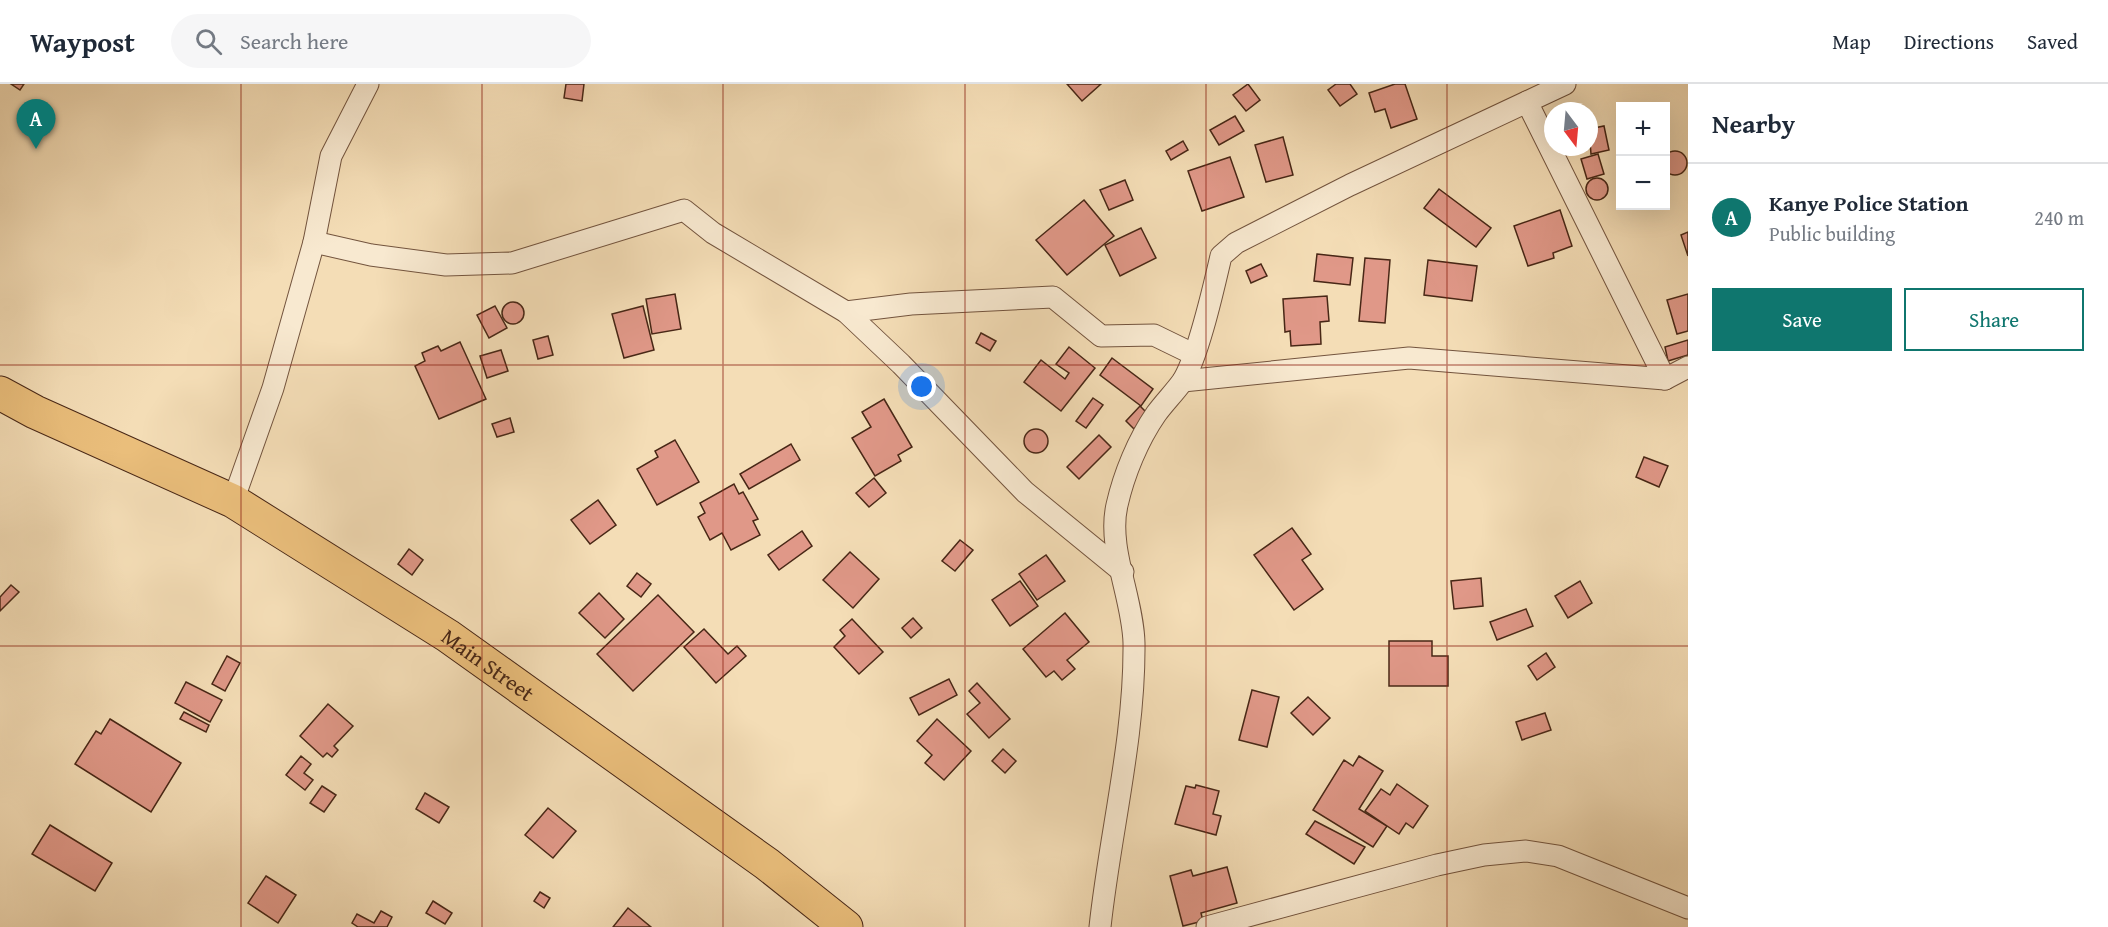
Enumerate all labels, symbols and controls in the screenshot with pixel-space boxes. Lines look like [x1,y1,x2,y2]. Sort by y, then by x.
search box [171,14,591,68]
text: Waypost [30,21,135,62]
icon: search [192,25,225,58]
text: Search here [240,25,348,57]
text: Map [1832,26,1871,57]
text: Directions [1904,26,1994,57]
text: Saved [2027,26,2078,57]
pin: A [16,100,56,149]
north arrow [1544,102,1598,156]
map controls [1616,102,1670,210]
button: + [1616,102,1670,156]
text: Nearby [1712,104,1795,143]
button: − [1616,156,1670,210]
text: Kanye Police Station [1769,187,1969,219]
text: A [1725,203,1738,232]
text: 240 m [2034,203,2084,232]
text: Public building [1769,219,1895,248]
button: Save [1712,288,1892,351]
button: Share [1904,288,2084,351]
your location [907,372,936,401]
street label: Main Street [435,620,541,709]

